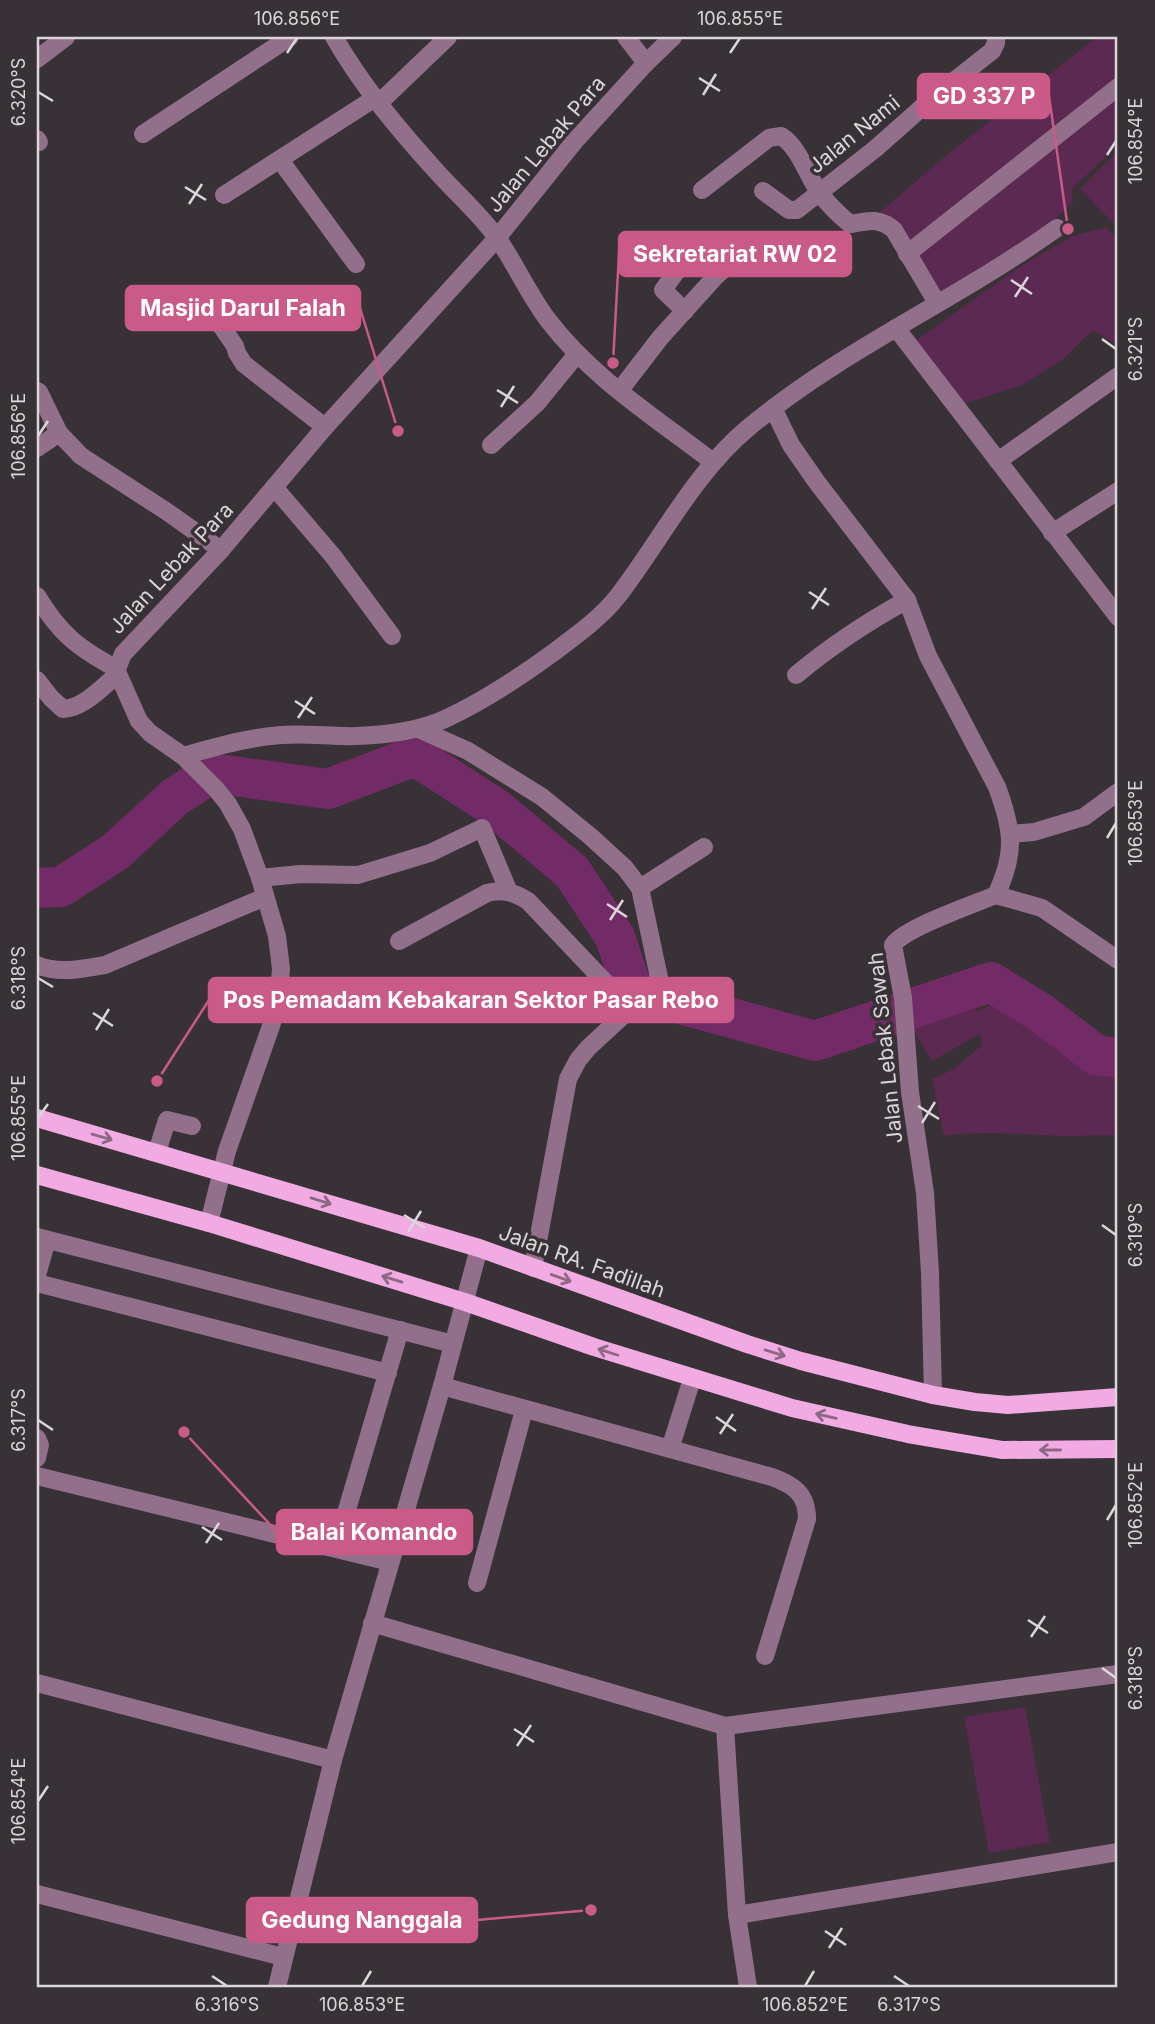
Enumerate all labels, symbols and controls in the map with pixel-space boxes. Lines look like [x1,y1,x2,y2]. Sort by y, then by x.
text: 106.856°E [254,8,340,29]
text: 106.855°E [697,8,783,29]
text: 6.320°S [8,58,29,126]
street label: Jalan Lebak Para [482,71,610,217]
callout: GD 337 P [918,74,1049,118]
text: GD 337 P [933,82,1035,110]
street label: Jalan Nami [803,90,905,178]
text: 106.854°E [1125,98,1146,184]
callout: Sekretariat RW 02 [619,232,851,276]
text: Sekretariat RW 02 [633,240,837,268]
callout: Masjid Darul Falah [126,286,360,330]
text: Masjid Darul Falah [140,294,346,322]
text: 6.321°S [1125,317,1146,381]
text: 106.856°E [8,393,29,479]
street label: Jalan Lebak Para [104,497,238,639]
text: 106.853°E [1125,780,1146,866]
text: 6.318°S [8,946,29,1010]
street label: Jalan Lebak Sawah [863,951,907,1145]
callout: Pos Pemadam Kebakaran Sektor Pasar Rebo [209,978,733,1022]
text: Pos Pemadam Kebakaran Sektor Pasar Rebo [223,986,719,1014]
text: 106.855°E [8,1075,29,1161]
one-way arrow [91,1131,113,1144]
one-way arrow [309,1196,331,1209]
text: 6.319°S [1125,1203,1146,1267]
street label: Jalan RA. Fadillah [496,1219,668,1303]
one-way arrow [381,1272,403,1285]
one-way arrow [549,1272,571,1285]
one-way arrow [597,1344,619,1357]
one-way arrow [764,1347,786,1360]
text: 6.317°S [8,1388,29,1452]
one-way arrow [815,1409,838,1422]
one-way arrow [1039,1443,1062,1457]
text: 106.852°E [1125,1462,1146,1548]
callout: Balai Komando [277,1510,472,1554]
text: Balai Komando [291,1518,457,1546]
text: 6.318°S [1125,1646,1146,1710]
text: 106.854°E [8,1758,29,1844]
callout: Gedung Nanggala [247,1898,477,1942]
text: Gedung Nanggala [261,1906,463,1934]
text: 6.316°S [195,1994,259,2015]
text: 106.853°E [319,1994,405,2015]
text: 106.852°E [762,1994,848,2015]
text: 6.317°S [877,1994,941,2015]

